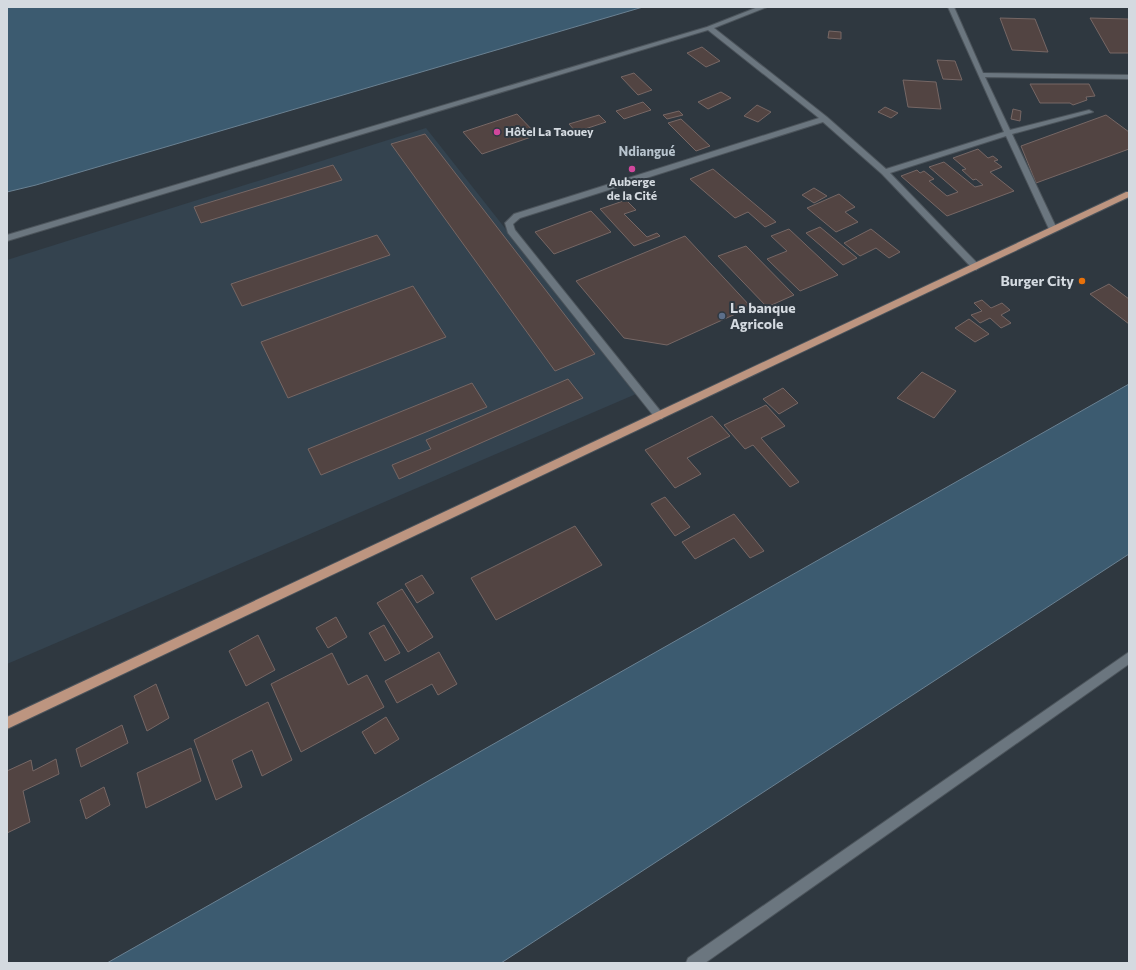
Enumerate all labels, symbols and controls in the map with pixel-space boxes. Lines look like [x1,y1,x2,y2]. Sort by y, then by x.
place label: Hôtel La Taouey [505,124,594,138]
marker: Hôtel La Taouey [492,127,502,137]
district label: Ndiangué [619,143,676,159]
marker: Auberge de la Cité [627,164,637,174]
place label: Auberge de la Cité [607,174,657,202]
place label: Burger City [1001,272,1074,289]
marker: Burger City [1077,276,1087,286]
place label: La banque Agricole [730,299,796,332]
marker: La banque Agricole [717,311,727,321]

